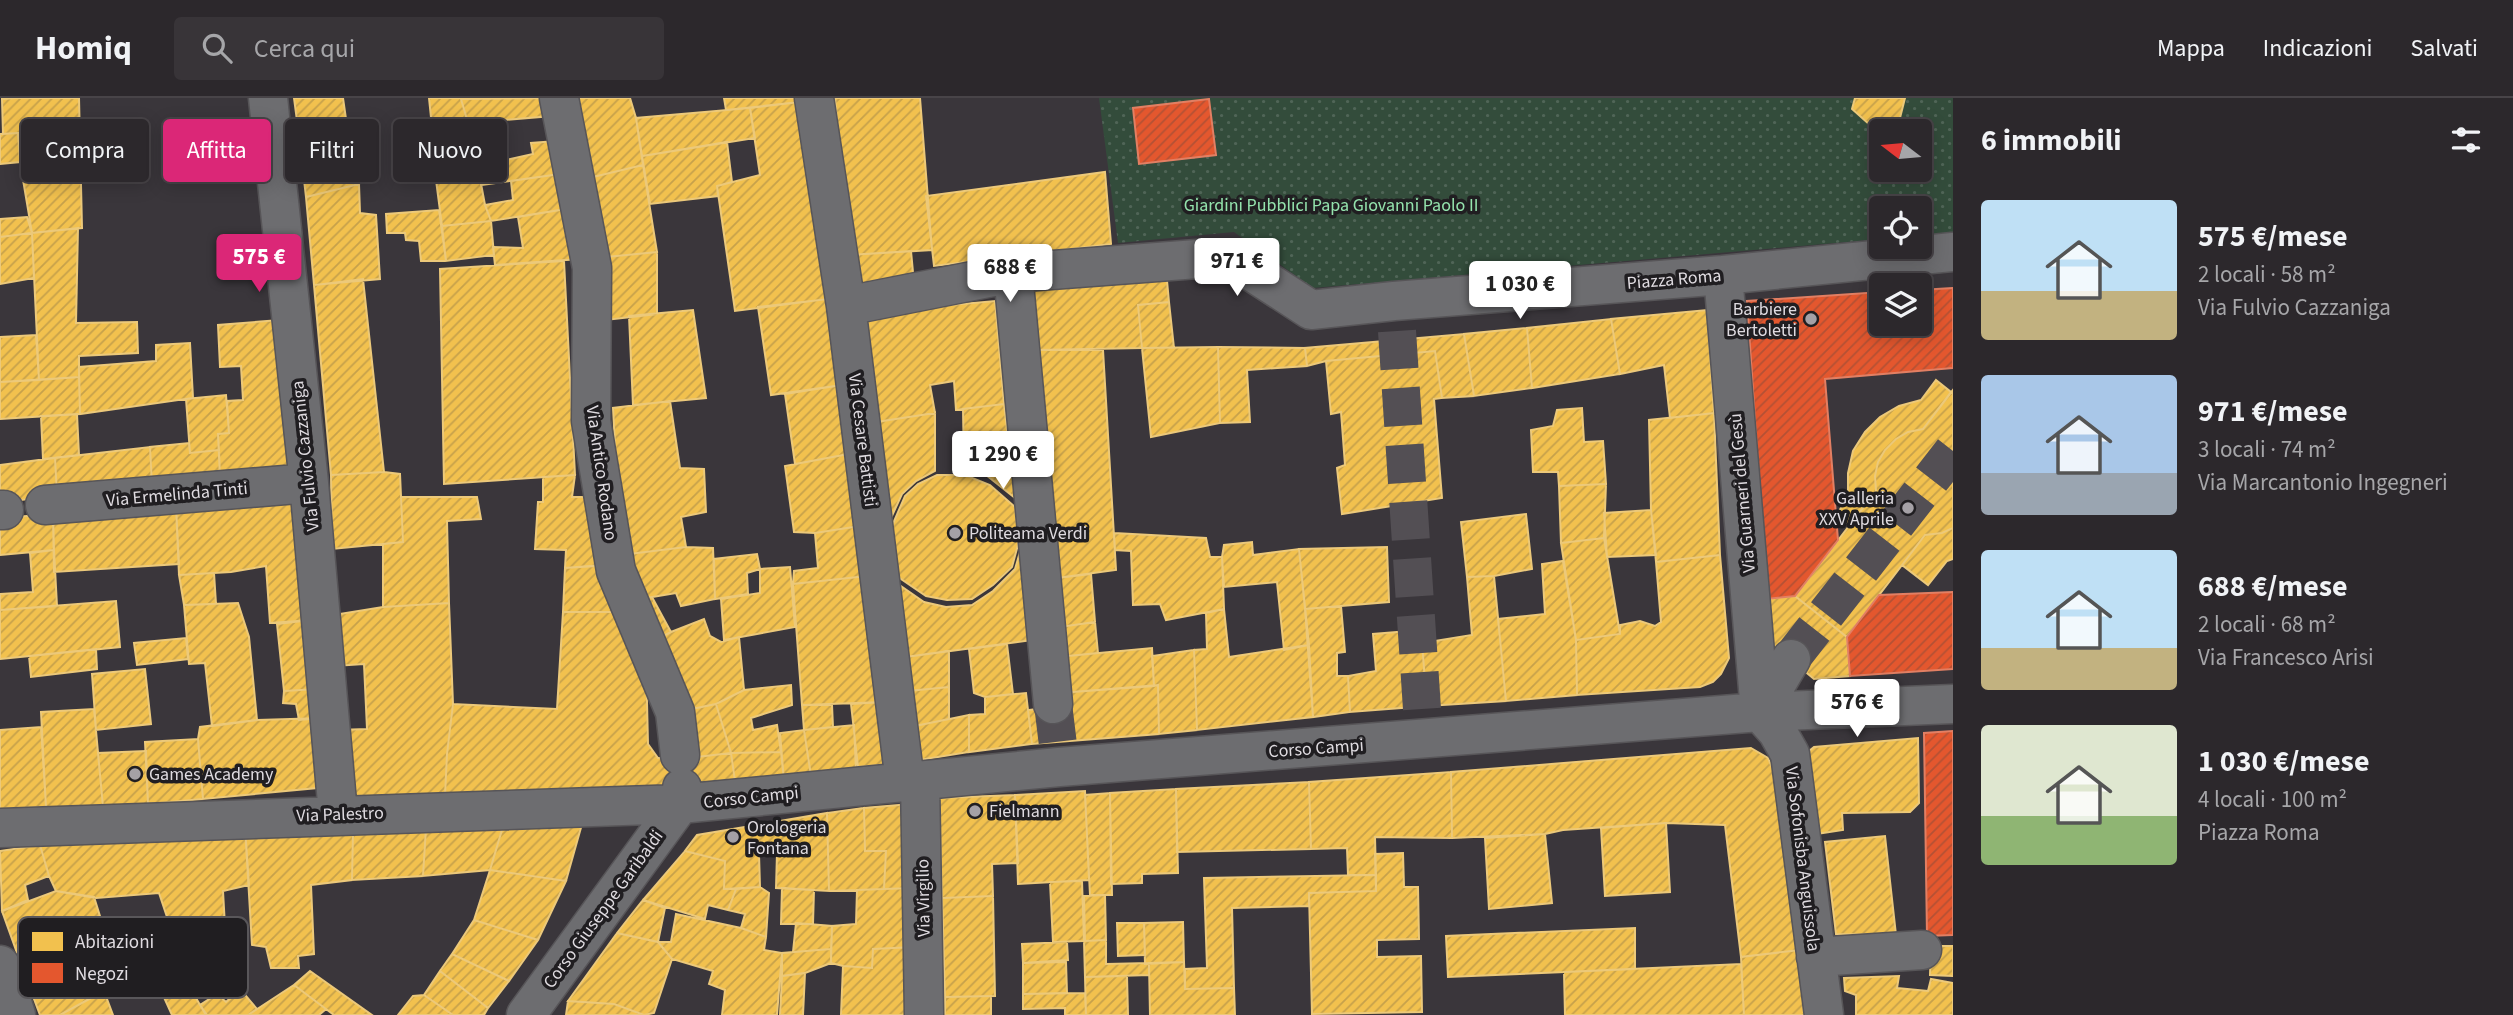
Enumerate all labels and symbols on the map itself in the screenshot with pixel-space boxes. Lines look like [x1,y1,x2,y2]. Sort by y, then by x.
north arrow [1869,119,1932,182]
park label: Giardini Pubblici Papa Giovanni Paolo II [1184,193,1478,218]
pin: 575 € [210,234,308,294]
pin: 971 € [1188,238,1286,298]
pin: 688 € [961,244,1059,304]
pin: 1 030 € [1455,262,1585,321]
street label: Piazza Roma [1626,263,1722,296]
place label: Barbiere Bertoletti [1726,297,1797,343]
marker: Barbiere Bertoletti [1803,311,1819,327]
street label: Via Cesare Battisti [842,372,883,508]
street label: Via Fulvio Cazzaniga [285,380,326,532]
street label: Via Antico Rodano [580,404,623,542]
street label: Via Guarneri del Gesù [1723,412,1762,574]
pin: 1 290 € [938,432,1068,491]
street label: Via Ermelinda Tinti [105,476,249,513]
place label: Galleria XXV Aprile [1819,486,1894,532]
marker: Galleria XXV Aprile [1900,500,1916,516]
place label: Politeama Verdi [969,521,1087,546]
marker: Politeama Verdi [947,525,963,541]
pin: 576 € [1808,680,1906,739]
street label: Corso Campi [1267,733,1365,764]
place label: Games Academy [149,762,274,787]
street label: Via Sofonisba Anguissola [1779,765,1826,953]
marker: Games Academy [127,766,143,782]
street label: Corso Campi [702,780,800,815]
place label: Fielmann [989,799,1060,824]
street label: Via Palestro [296,800,384,829]
marker: Fielmann [967,803,983,819]
place label: Orologeria Fontana [747,815,827,861]
street label: Corso Giuseppe Garibaldi [537,825,669,994]
marker: Orologeria Fontana [725,829,741,845]
street label: Via Virgilio [910,859,937,937]
legend [18,917,248,998]
text: Abitazioni [75,929,154,956]
text: Negozi [75,961,129,988]

